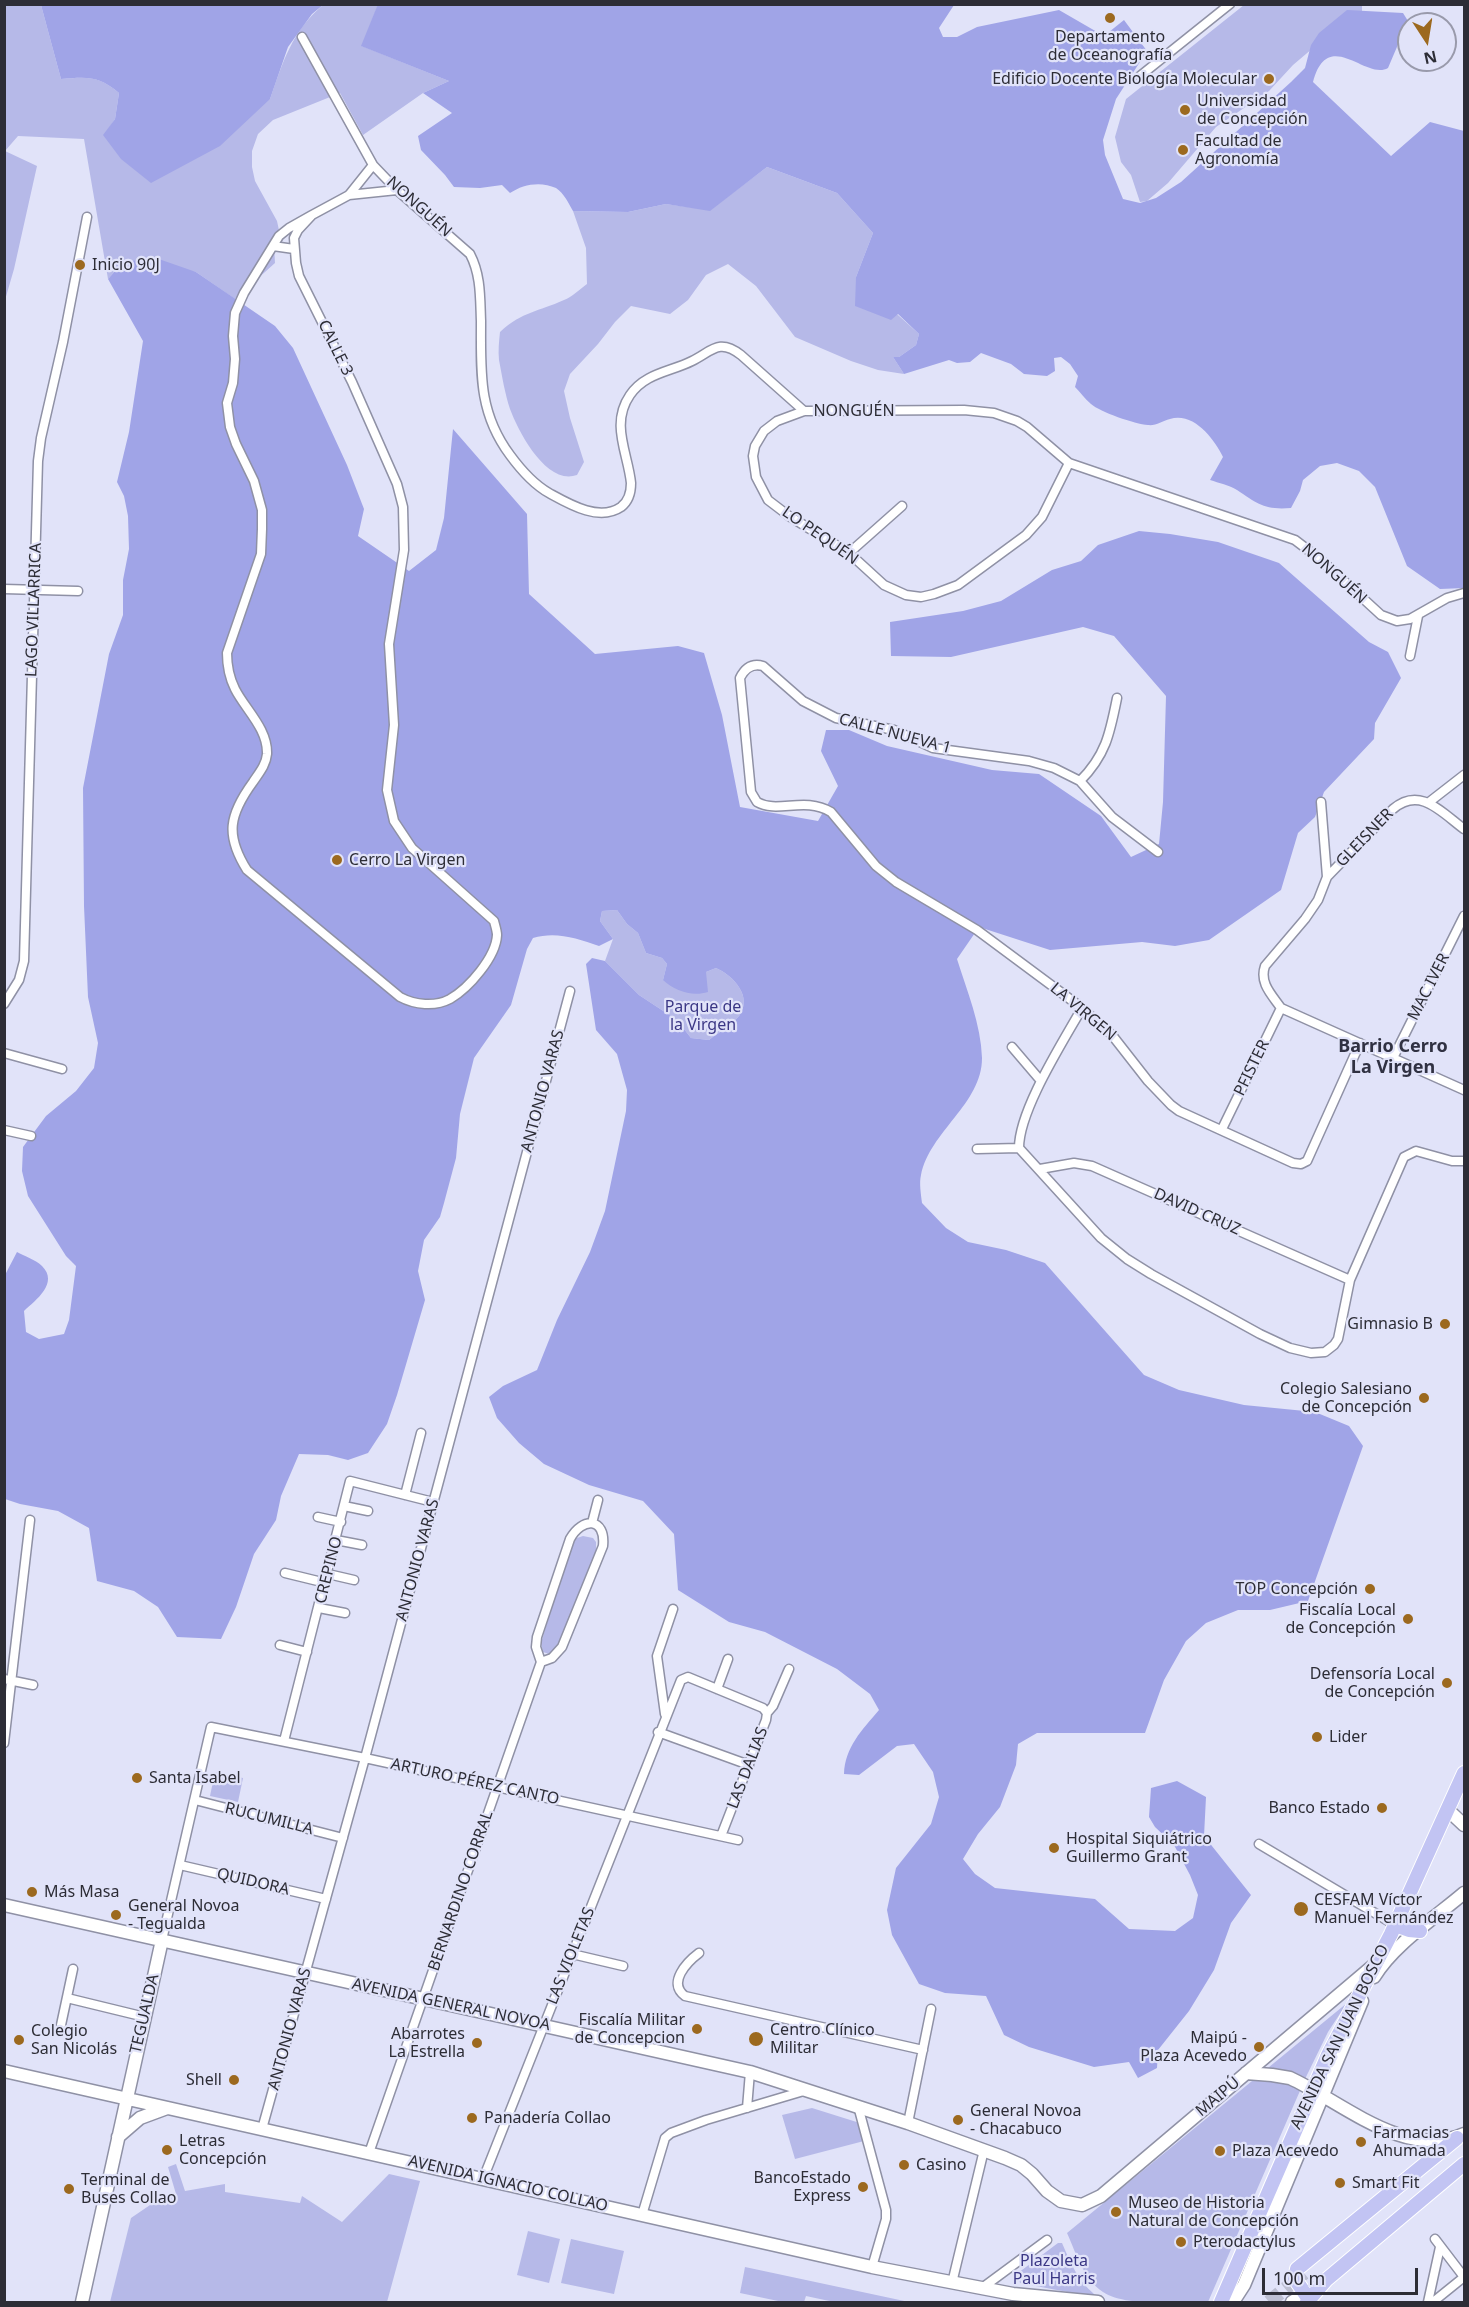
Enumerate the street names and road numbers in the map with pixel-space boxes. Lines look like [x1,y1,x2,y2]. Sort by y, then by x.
street label: NONGUÉN [382,173,456,241]
street label: CALLE 3 [313,317,357,379]
street label: NONGUÉN [813,401,895,421]
street label: LO PEQUÉN [778,503,862,569]
street label: NONGUÉN [1297,540,1371,608]
street label: LAGO VILLARRICA [22,543,46,677]
street label: CALLE NUEVA 1 [837,710,953,758]
street label: GLEISNER [1332,805,1398,871]
street label: MAC IVER [1404,950,1454,1024]
street label: LA VIRGEN [1046,979,1120,1045]
street label: ANTONIO VARAS [517,1028,569,1154]
street label: PFISTER [1230,1037,1274,1099]
street label: DAVID CRUZ [1151,1184,1243,1240]
street label: ANTONIO VARAS [392,1497,444,1623]
street label: CREPINO [311,1534,347,1606]
street label: LAS DALIAS [724,1724,772,1812]
street label: ARTURO PÉREZ CANTO [389,1755,561,1809]
street label: RUCUMILLA [223,1799,315,1839]
street label: BERNARDINO CORRAL [425,1808,497,1974]
street label: QUIDORA [215,1864,291,1900]
street label: LAS VIOLETAS [543,1905,599,2007]
street label: AVENIDA SAN JUAN BOSCO [1287,1941,1393,2133]
street label: ANTONIO VARAS [264,1966,316,2092]
street label: TEGUALDA [127,1972,163,2056]
street label: AVENIDA GENERAL NOVOA [350,1975,552,2035]
street label: MAIPÚ [1192,2073,1244,2121]
street label: AVENIDA IGNACIO COLLAO [406,2152,610,2216]

